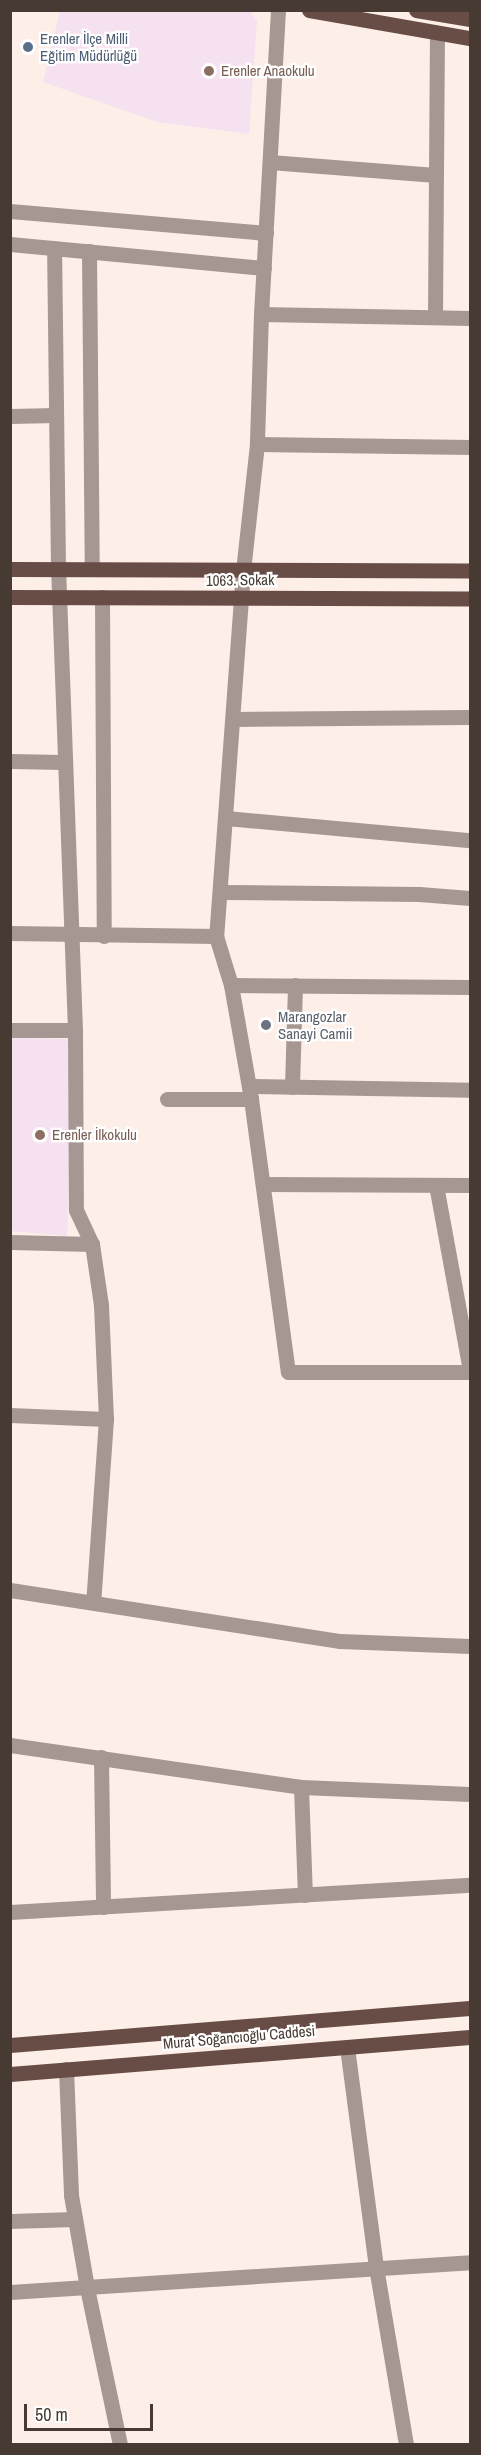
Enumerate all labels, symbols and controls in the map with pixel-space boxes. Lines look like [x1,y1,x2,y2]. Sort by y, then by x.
place label: Erenler İlçe Milli Eğitim Müdürlüğü [40,29,137,64]
marker: Erenler İlçe Milli Eğitim Müdürlüğü [21,40,35,54]
place label: Erenler Anaokulu [221,62,315,80]
marker: Erenler Anaokulu [202,64,216,78]
street label: 1063. Sokak [206,570,274,590]
place label: Marangozlar Sanayi Camii [278,1007,353,1042]
marker: Marangozlar Sanayi Camii [259,1018,273,1032]
place label: Erenler İlkokulu [52,1126,137,1144]
marker: Erenler İlkokulu [33,1128,47,1142]
street label: Murat Soğancıoğlu Caddesi [162,2021,316,2053]
scale bar [27,2392,156,2430]
text: 50 m [35,2402,68,2427]

